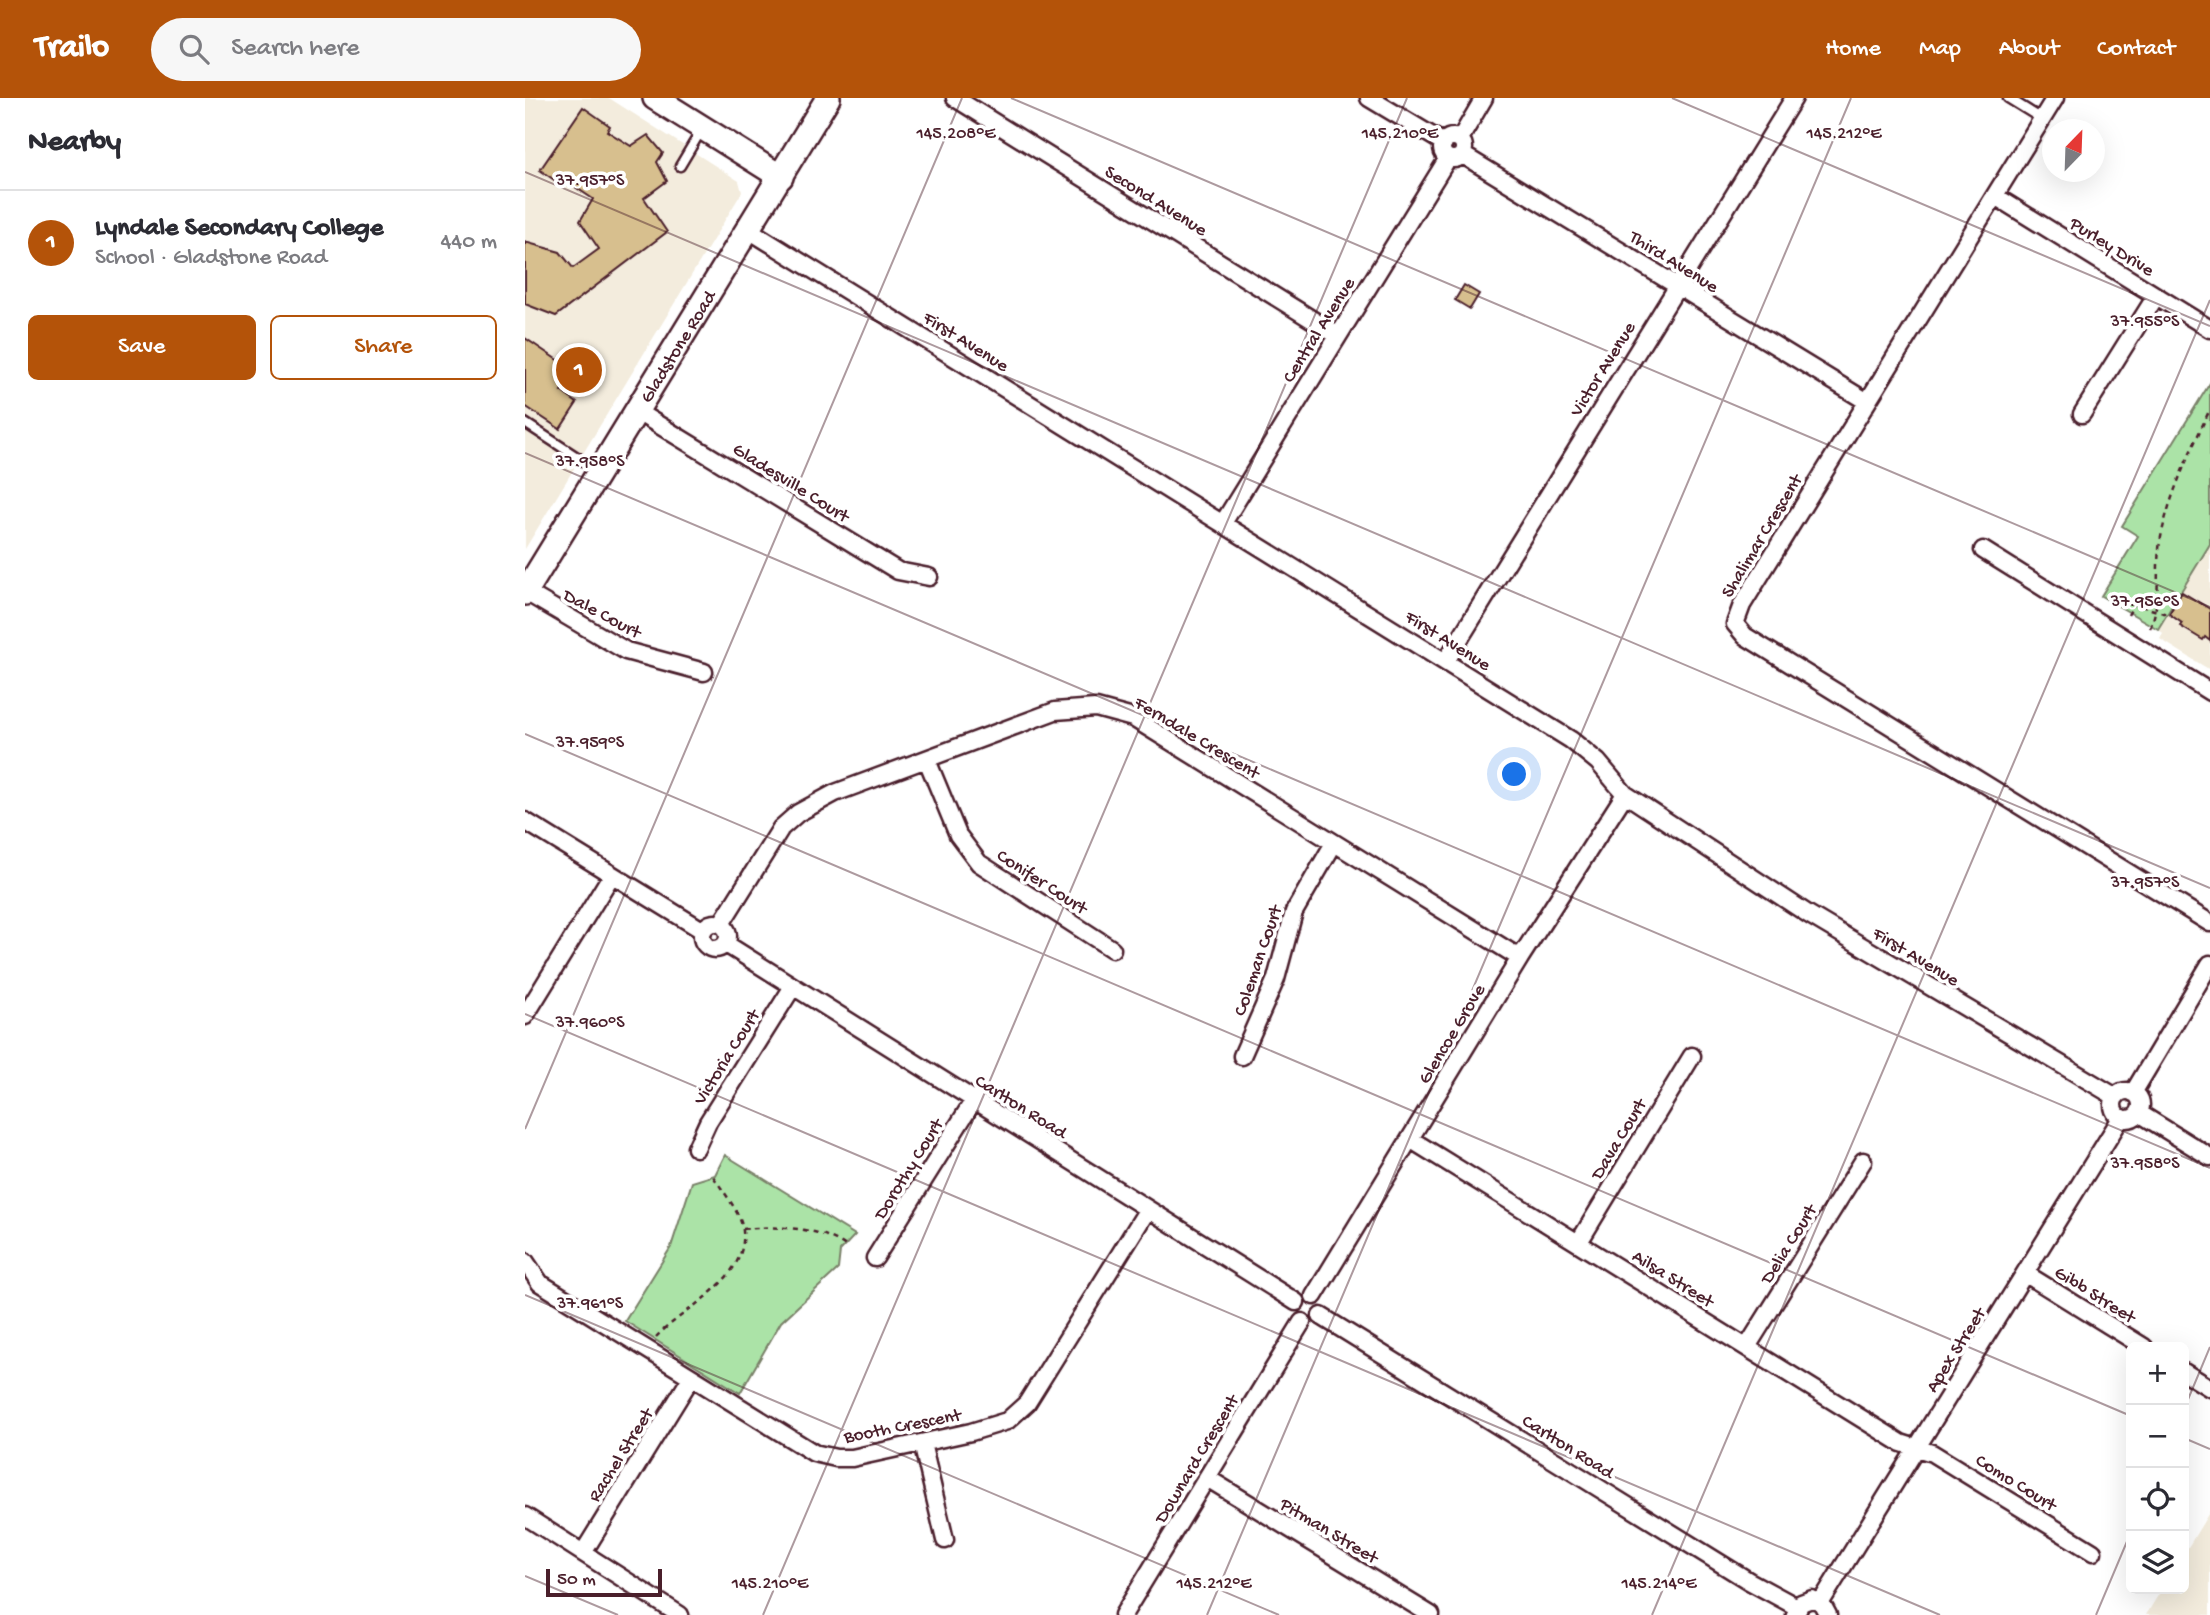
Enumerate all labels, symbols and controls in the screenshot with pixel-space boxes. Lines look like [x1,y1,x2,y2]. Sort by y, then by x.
search box [151,18,641,81]
text: Trailo [35,30,109,68]
icon: search [175,30,213,68]
text: Search here [231,34,359,65]
text: Home [1825,35,1881,64]
text: Map [1919,35,1961,64]
text: About [1999,35,2059,64]
text: Contact [2097,35,2175,64]
north arrow [2042,119,2105,182]
text: 145.208°E [915,124,996,145]
text: 145.210°E [1361,124,1439,145]
text: 145.212°E [1805,124,1882,145]
text: Nearby [28,126,121,161]
street label: Second Avenue [1100,161,1211,243]
text: 37.957°S [555,171,625,192]
street label: Purley Drive [2064,212,2158,283]
text: Lyndale Secondary College [95,214,383,245]
street label: Third Avenue [1623,226,1722,300]
text: 1 [46,229,56,256]
text: 440 m [440,229,497,256]
text: School · Gladstone Road [95,245,327,272]
street label: Central Avenue [1278,274,1362,388]
street label: Gladstone Road [636,286,723,408]
street label: First Avenue [917,307,1013,379]
text: 37.955°S [2110,312,2180,333]
button: Save [28,315,256,380]
button: Share [270,315,497,380]
street label: Victor Avenue [1565,318,1642,422]
pin: 1 [556,344,602,396]
street label: Gladesville Court [727,439,855,530]
text: 37.958°S [554,452,625,473]
street label: Shalimar Crescent [1717,469,1810,603]
street label: Dale Court [557,584,646,646]
text: 37.956°S [2110,592,2180,613]
street label: First Avenue [1399,606,1495,678]
street label: Ferndale Crescent [1128,692,1265,787]
text: 37.959°S [555,733,625,754]
your location [1497,757,1531,791]
street label: Conifer Court [991,845,1093,922]
text: 37.957°S [2110,873,2180,894]
street label: Coleman Court [1230,901,1290,1019]
street label: First Avenue [1867,923,1963,993]
street label: Glencoe Grove [1414,981,1492,1089]
street label: Victoria Court [689,1004,768,1111]
text: 37.960°S [554,1013,625,1034]
street label: Carlton Road [970,1071,1072,1146]
street label: Dava Court [1586,1093,1654,1186]
street label: Dorothy Court [869,1113,951,1226]
text: 37.958°S [2109,1154,2180,1175]
street label: Delia Court [1756,1199,1825,1290]
street label: Ailsa Street [1627,1246,1719,1315]
street label: Gibb Street [2049,1262,2141,1331]
text: 37.961°S [556,1294,624,1315]
street label: Apex Street [1922,1302,1993,1397]
map controls [2126,1342,2189,1594]
button: + [2126,1342,2189,1405]
street label: Downard Crescent [1150,1389,1247,1530]
street label: Rachel Street [584,1403,661,1507]
street label: Booth Crescent [841,1404,965,1450]
button: − [2126,1405,2189,1468]
street label: Carlton Road [1517,1411,1619,1486]
street label: Como Court [1970,1450,2062,1519]
button: locate [2126,1468,2189,1531]
street label: Pitman Street [1274,1493,1383,1571]
button: layers [2126,1531,2189,1594]
scale bar [546,1566,661,1598]
text: 50 m [557,1569,596,1592]
text: 145.210°E [731,1574,809,1595]
text: 145.212°E [1175,1574,1252,1595]
text: 145.214°E [1621,1574,1697,1595]

